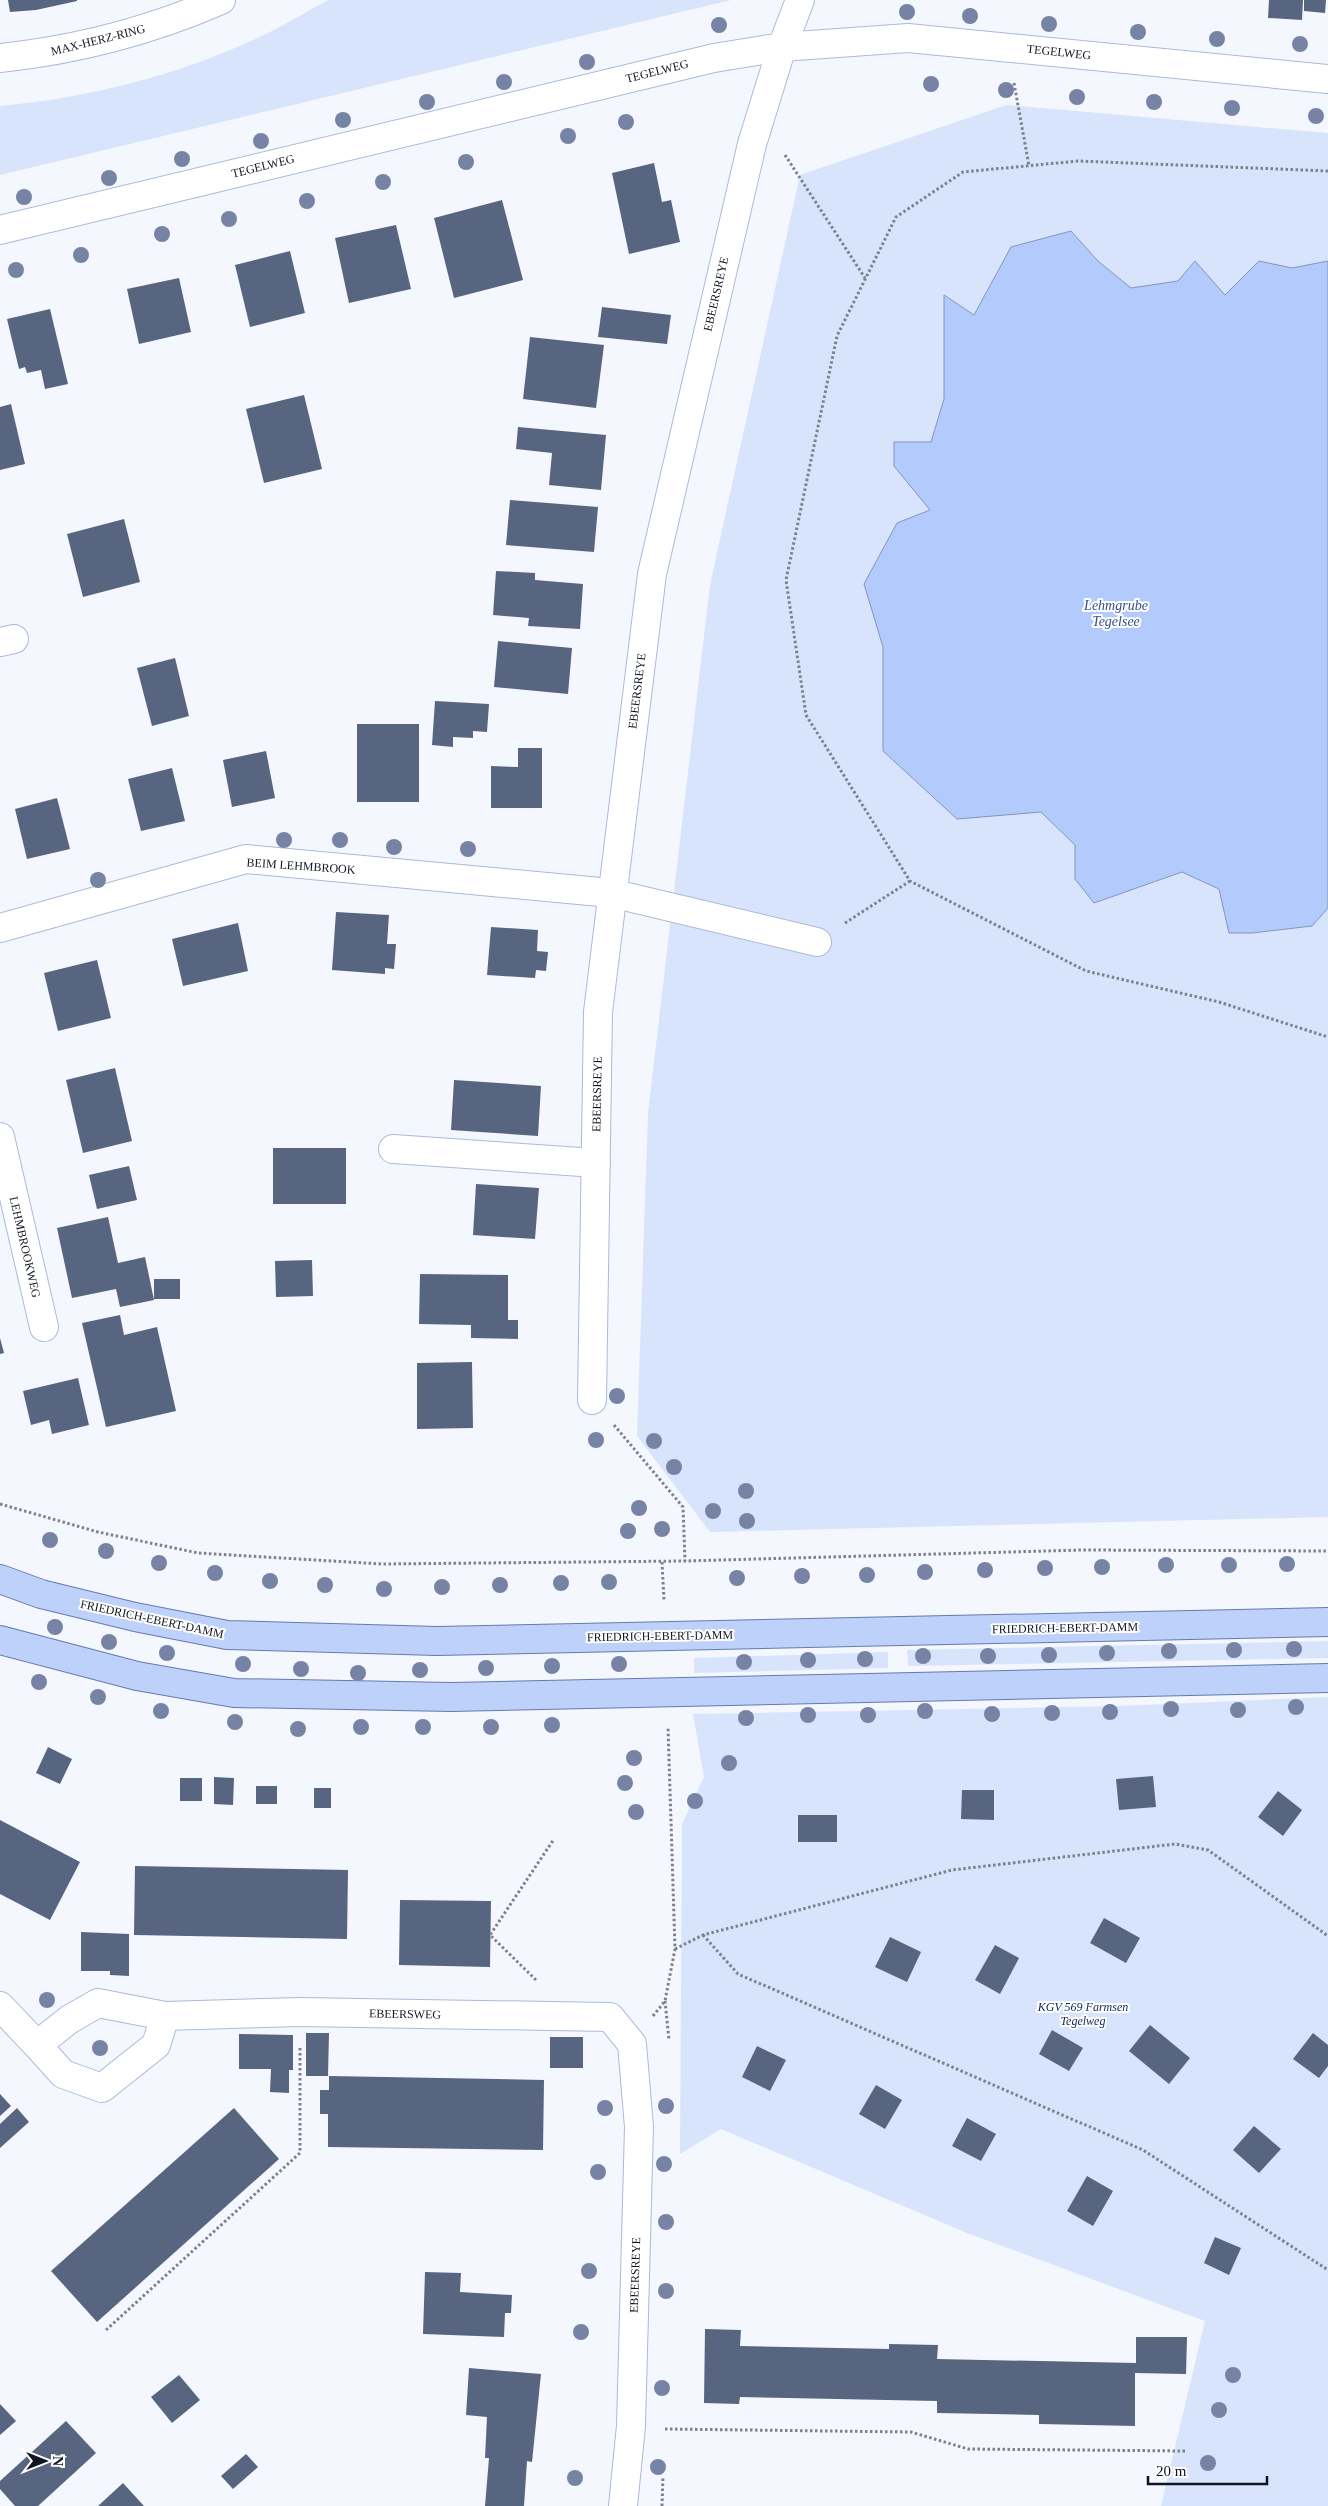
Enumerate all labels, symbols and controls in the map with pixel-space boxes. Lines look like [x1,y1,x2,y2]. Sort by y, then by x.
street label: MAX-HERZ-RING [49,21,147,58]
street label: TEGELWEG [1026,42,1092,62]
street label: TEGELWEG [624,56,690,86]
street label: TEGELWEG [230,151,296,181]
street label: EBEERSREYE [701,255,731,333]
water label: Lehmgrube Tegelsee [1083,598,1148,629]
street label: EBEERSREYE [625,652,649,730]
street label: BEIM LEHMBROOK [246,855,356,877]
street label: EBEERSREYE [589,1056,605,1132]
street label: LEHMBROOKWEG [7,1195,44,1299]
street label: FRIEDRICH-EBERT-DAMM [79,1597,225,1641]
street label: FRIEDRICH-EBERT-DAMM [992,1620,1139,1636]
street label: FRIEDRICH-EBERT-DAMM [587,1628,734,1644]
park label: KGV 569 Farmsen Tegelweg [1037,2000,1128,2028]
street label: EBEERSWEG [369,2006,441,2022]
street label: EBEERSREYE [627,2237,643,2313]
north arrow [20,2436,70,2486]
scale bar [1148,2454,1267,2486]
text: N [50,2456,65,2466]
text: 20 m [1156,2463,1187,2479]

